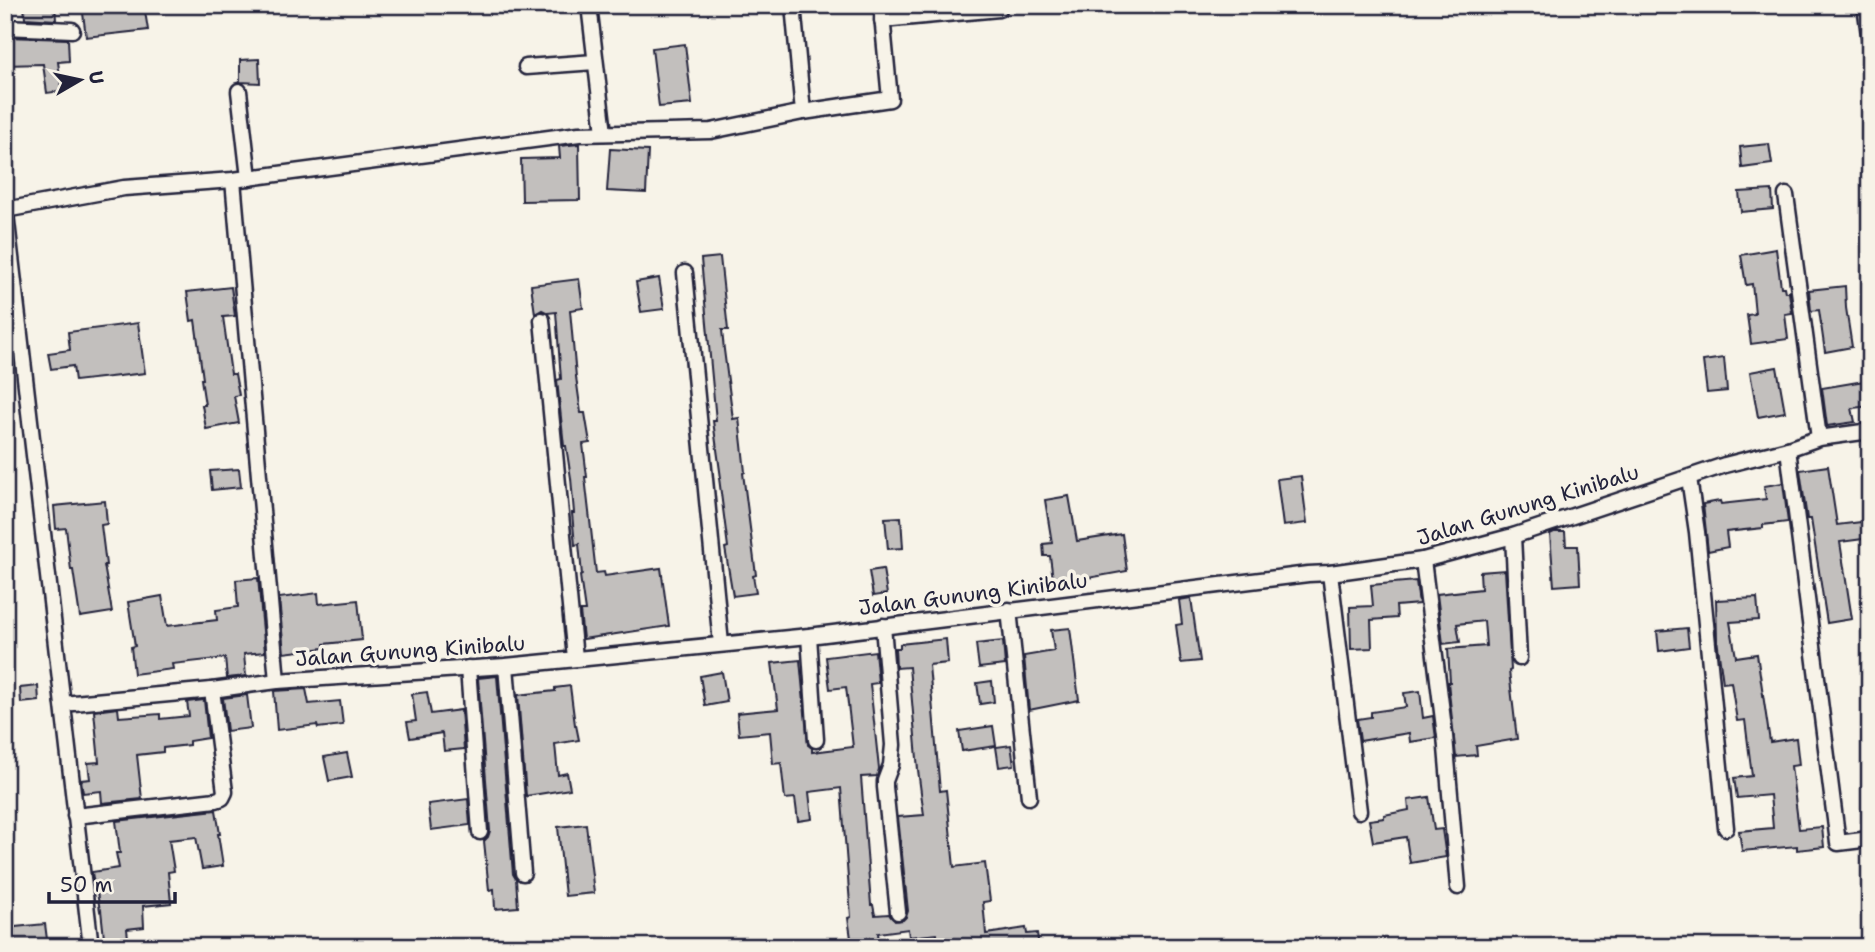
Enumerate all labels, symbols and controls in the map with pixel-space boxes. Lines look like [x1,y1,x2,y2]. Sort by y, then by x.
north arrow [46,46,116,116]
text: U [83,69,110,86]
street label: Jalan Gunung Kinibalu [1414,458,1642,552]
street label: Jalan Gunung Kinibalu [857,566,1089,622]
street label: Jalan Gunung Kinibalu [294,629,526,673]
scale bar [49,861,175,905]
text: 50 m [60,871,113,899]

